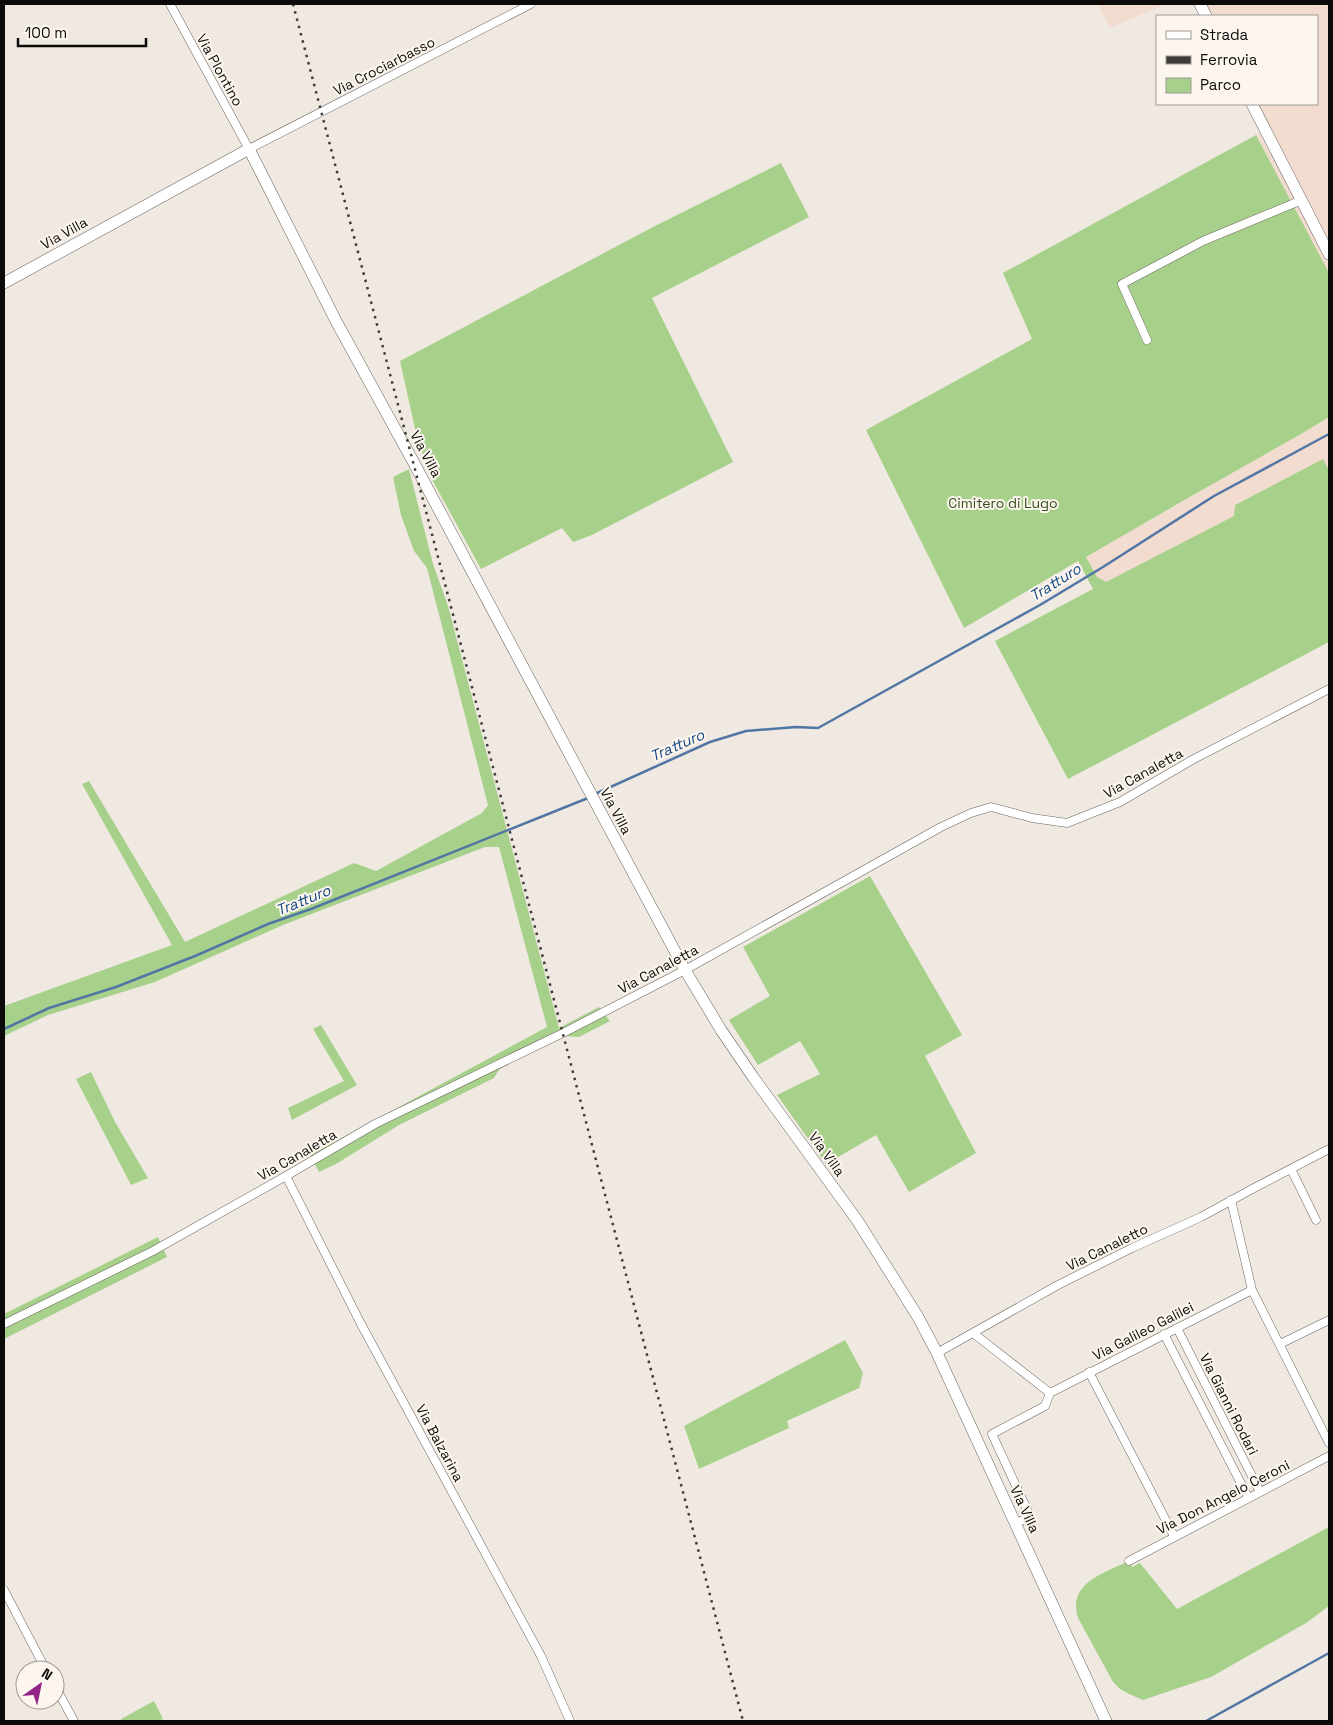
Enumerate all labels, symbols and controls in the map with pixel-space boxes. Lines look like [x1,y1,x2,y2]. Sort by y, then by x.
scale bar [18,15,145,47]
legend [1156,15,1318,105]
text: 100 m [25,23,67,42]
text: Strada [1200,25,1249,44]
street label: Via Plontino [193,31,247,109]
street label: Via Crociarbasso [330,33,438,99]
text: Ferrovia [1200,50,1258,69]
text: Parco [1200,75,1241,94]
street label: Via Villa [38,213,90,253]
street label: Via Villa [406,427,446,481]
park label: Cimitero di Lugo [948,494,1058,512]
water label: Tratturo [1026,558,1085,605]
water label: Tratturo [647,724,708,765]
street label: Via Canaletta [1100,744,1186,802]
street label: Via Villa [596,784,636,838]
water label: Tratturo [273,880,334,920]
street label: Via Canaletta [615,940,701,998]
street label: Via Canaletta [254,1125,340,1185]
street label: Via Villa [805,1128,849,1180]
street label: Via Canaletto [1063,1219,1151,1275]
street label: Via Galileo Galilei [1089,1298,1197,1364]
street label: Via Gianni Rodari [1196,1350,1262,1458]
street label: Via Balzarina [412,1401,468,1485]
street label: Via Don Angelo Ceroni [1153,1456,1293,1538]
street label: Via Villa [1006,1482,1044,1536]
north arrow [15,1660,65,1710]
text: N [38,1664,56,1684]

